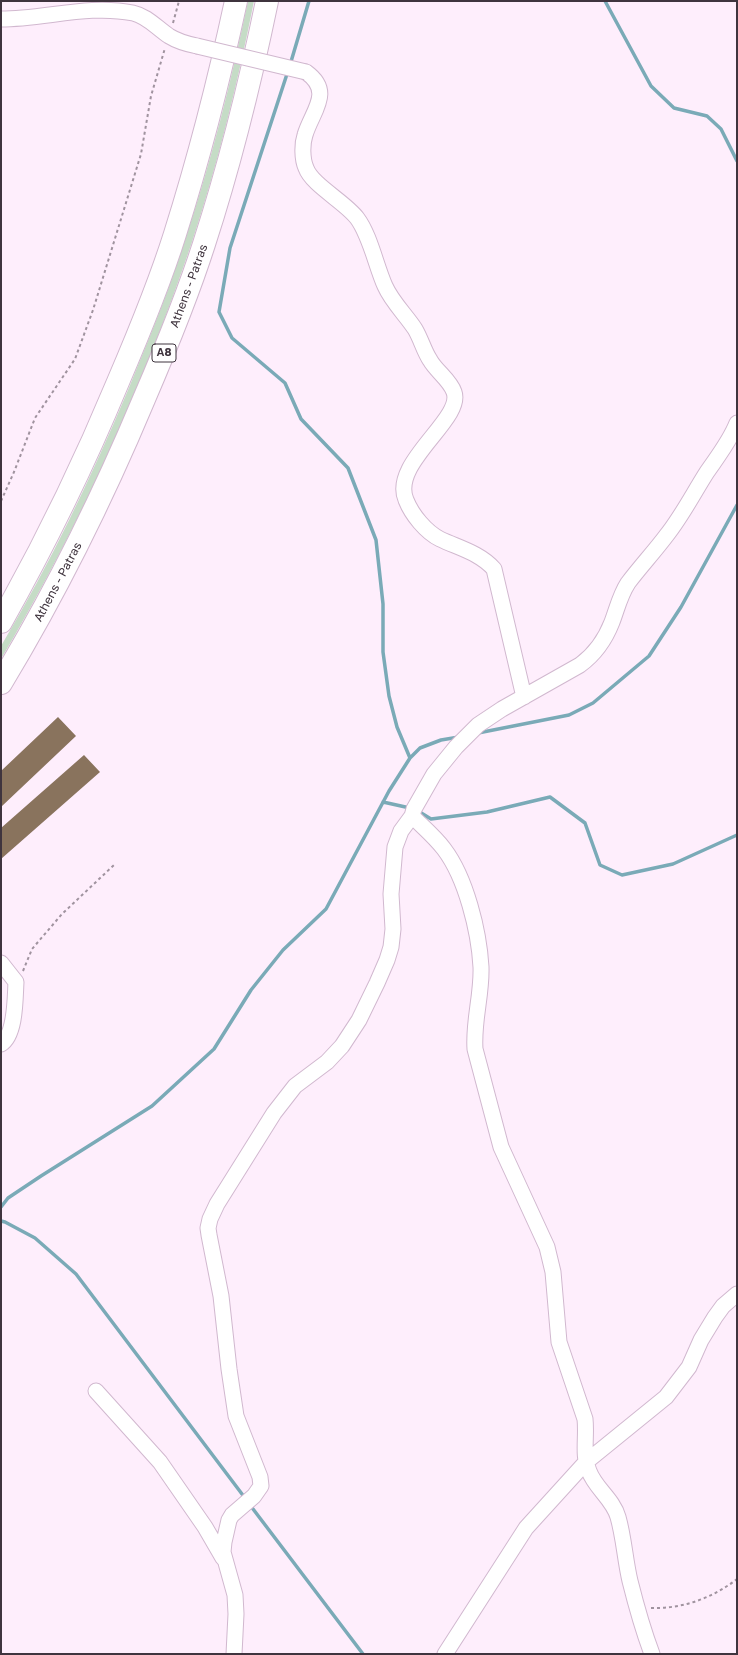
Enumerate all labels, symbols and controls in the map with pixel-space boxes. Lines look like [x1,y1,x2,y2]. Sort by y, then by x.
street label: Athens - Patras [167,242,211,330]
road number: Α8 [152,344,176,362]
street label: Athens - Patras [31,540,85,624]

